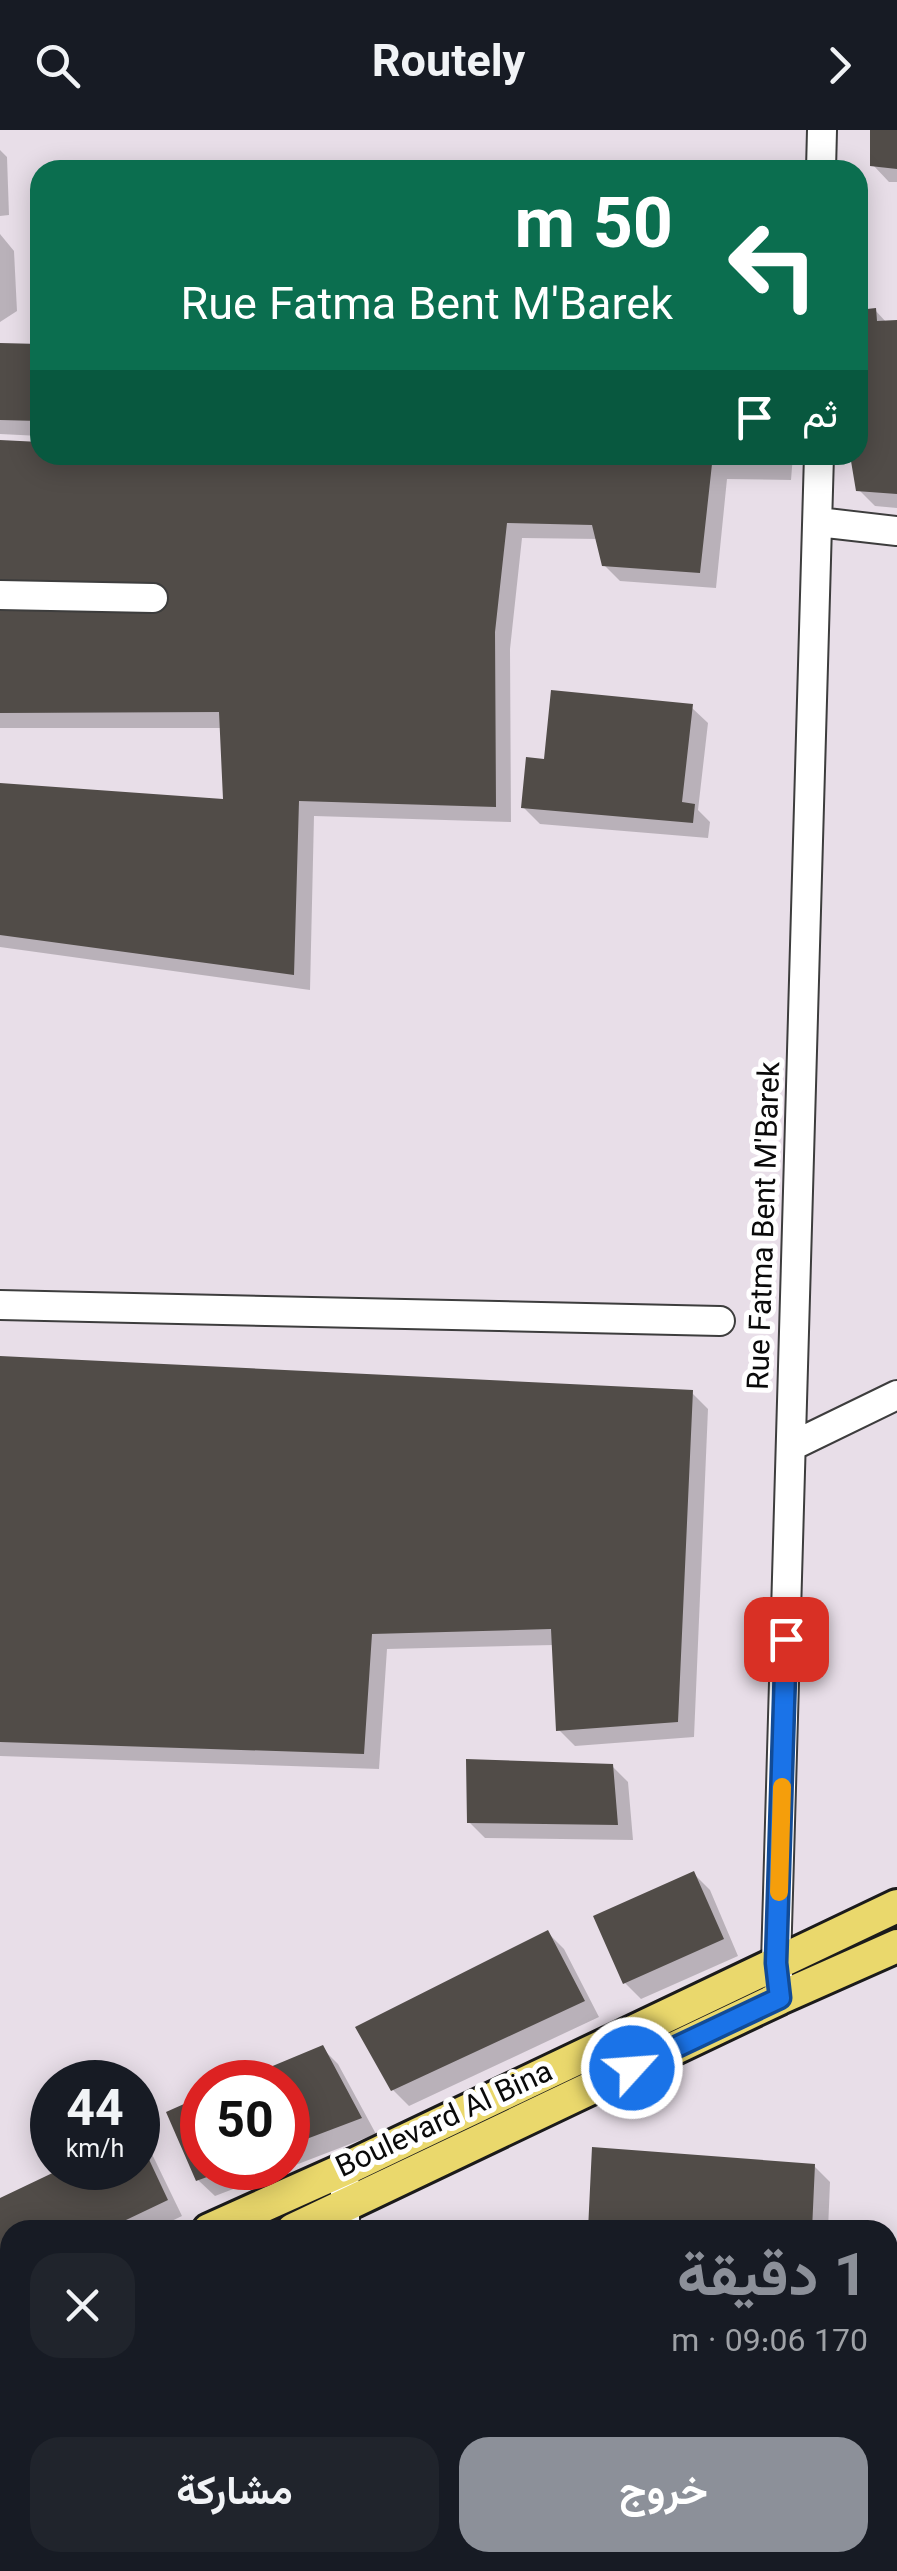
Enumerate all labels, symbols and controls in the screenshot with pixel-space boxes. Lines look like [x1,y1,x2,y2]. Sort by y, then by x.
text: Routely [372,30,525,100]
icon: search [30,38,85,93]
icon: forward [812,38,867,93]
text: 50 m [514,175,673,285]
icon: left [708,200,838,330]
text: Rue Fatma Bent M'Barek [180,273,673,343]
text: ثم [802,388,838,447]
icon: arrive [727,390,782,445]
street label: Rue Fatma Bent M'Barek [737,1060,795,1391]
pin [744,1597,829,1682]
icon: arrive [759,1612,814,1667]
position arrow [580,2016,684,2120]
street label: Boulevard Al Bina [329,2050,561,2192]
speed limit sign: 50 [180,2060,310,2190]
text: 44 [66,2074,124,2152]
text: km/h [66,2131,124,2170]
text: 1 دقيقة [677,2233,868,2327]
button: close [30,2253,135,2358]
text: 170 m · 09:06 [671,2318,868,2368]
button: مشاركة [30,2437,439,2552]
button: خروج [459,2437,868,2552]

